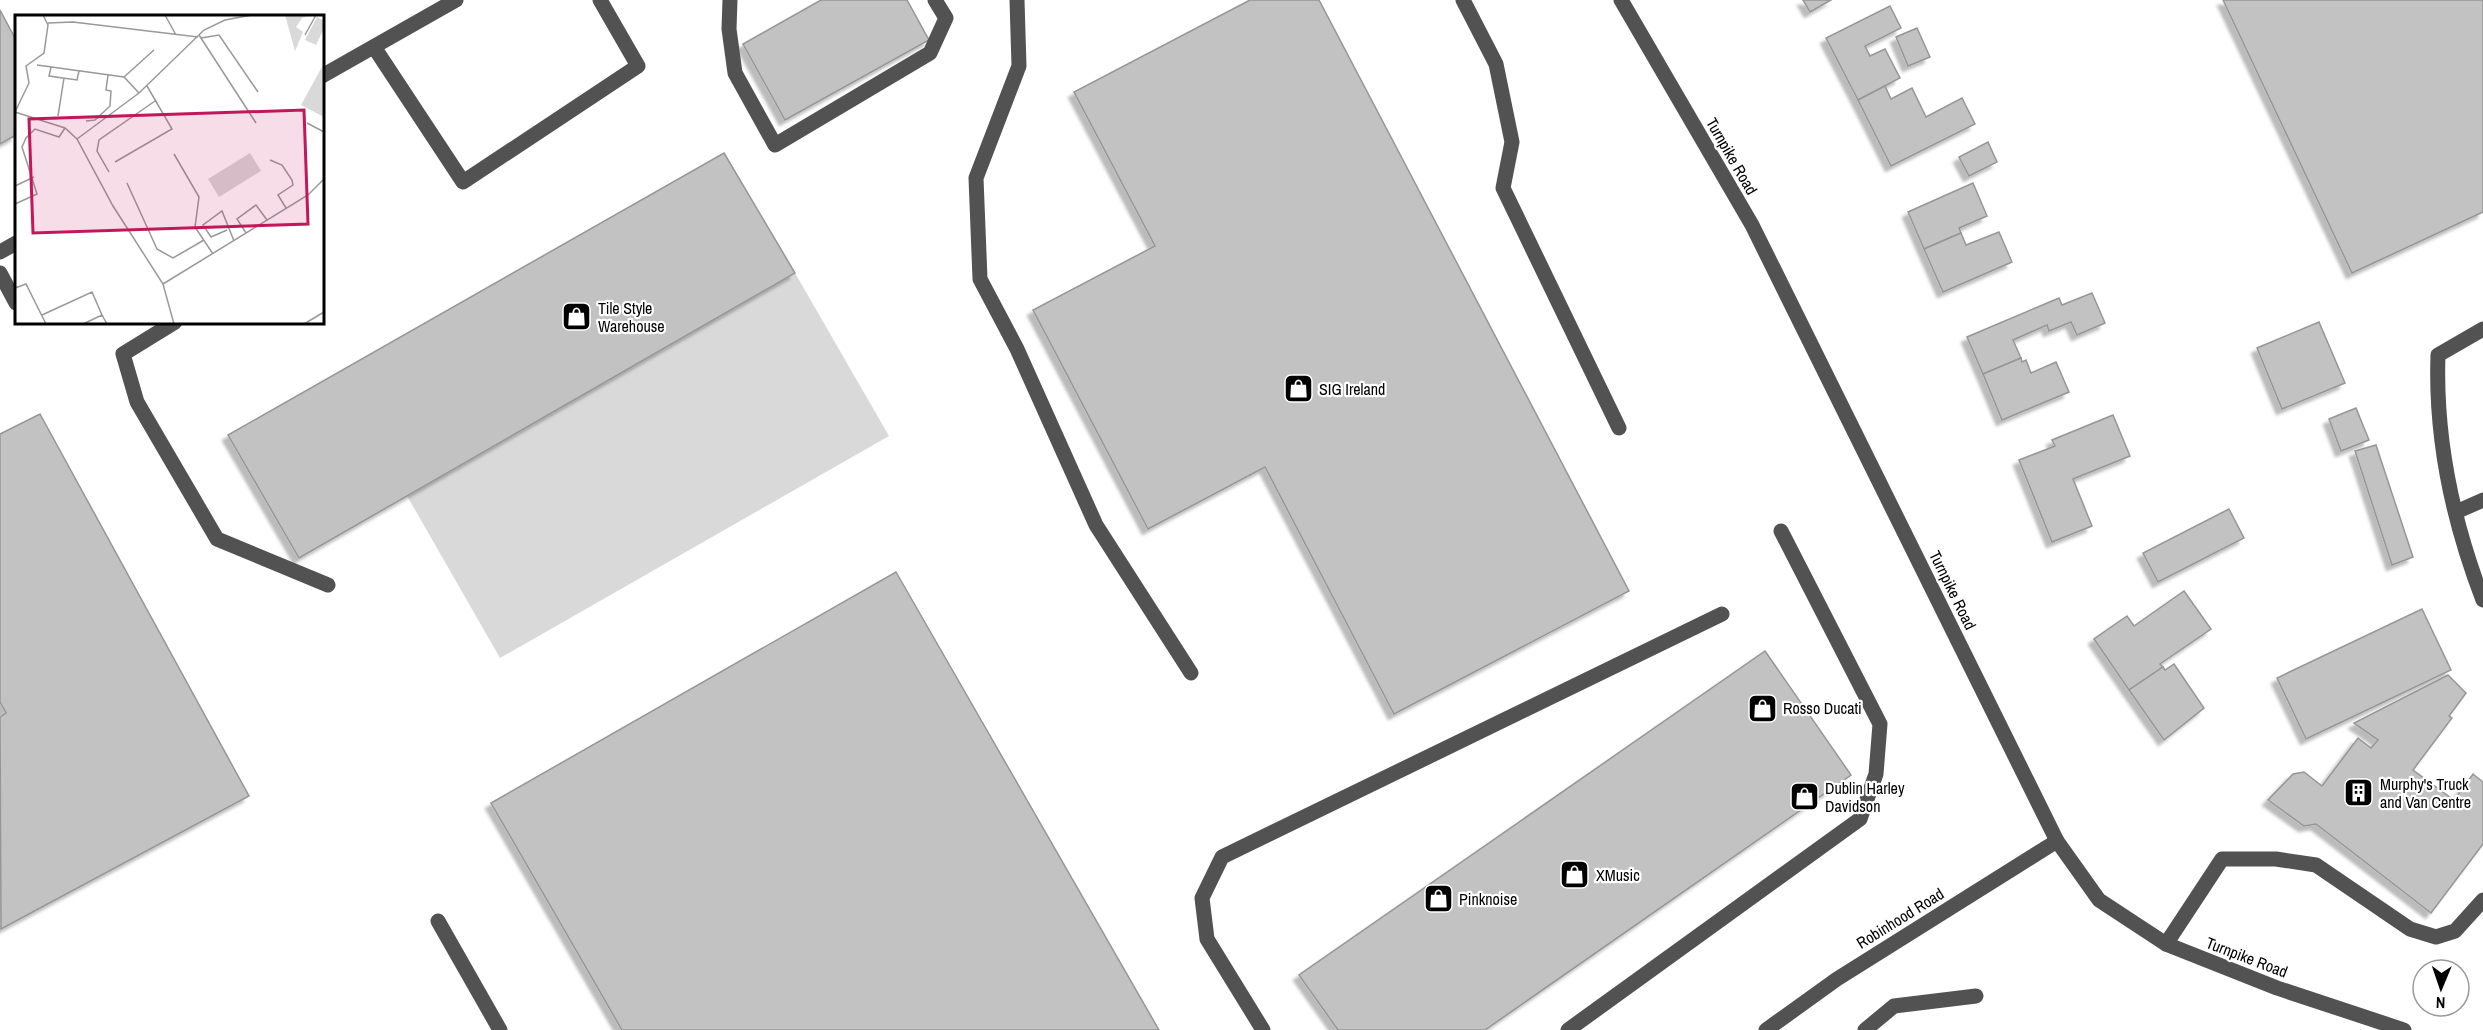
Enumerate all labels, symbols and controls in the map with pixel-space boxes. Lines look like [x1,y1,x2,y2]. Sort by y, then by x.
inset map [15,15,324,324]
street label: Turnpike Road [1701,113,1763,199]
place label: Tile Style Warehouse [598,297,665,337]
shop icon: Tile Style Warehouse [561,301,593,333]
shop icon: SIG Ireland [1282,373,1314,405]
place label: SIG Ireland [1319,378,1385,400]
street label: Turnpike Road [1924,547,1982,633]
shop icon: Rosso Ducati [1746,692,1778,724]
place label: Rosso Ducati [1783,697,1862,719]
place label: Murphy's Truck and Van Centre [2380,773,2471,813]
place label: Dublin Harley Davidson [1825,777,1905,817]
building icon: Murphy's Truck and Van Centre [2343,777,2375,809]
shop icon: Dublin Harley Davidson [1788,781,1820,813]
shop icon: XMusic [1559,859,1591,891]
place label: XMusic [1596,864,1640,886]
street label: Robinhood Road [1852,882,1948,954]
shop icon: Pinknoise [1422,883,1454,915]
place label: Pinknoise [1459,888,1517,910]
street label: Turnpike Road [2203,931,2291,983]
north arrow [2411,958,2471,1018]
text: N [2435,992,2446,1014]

